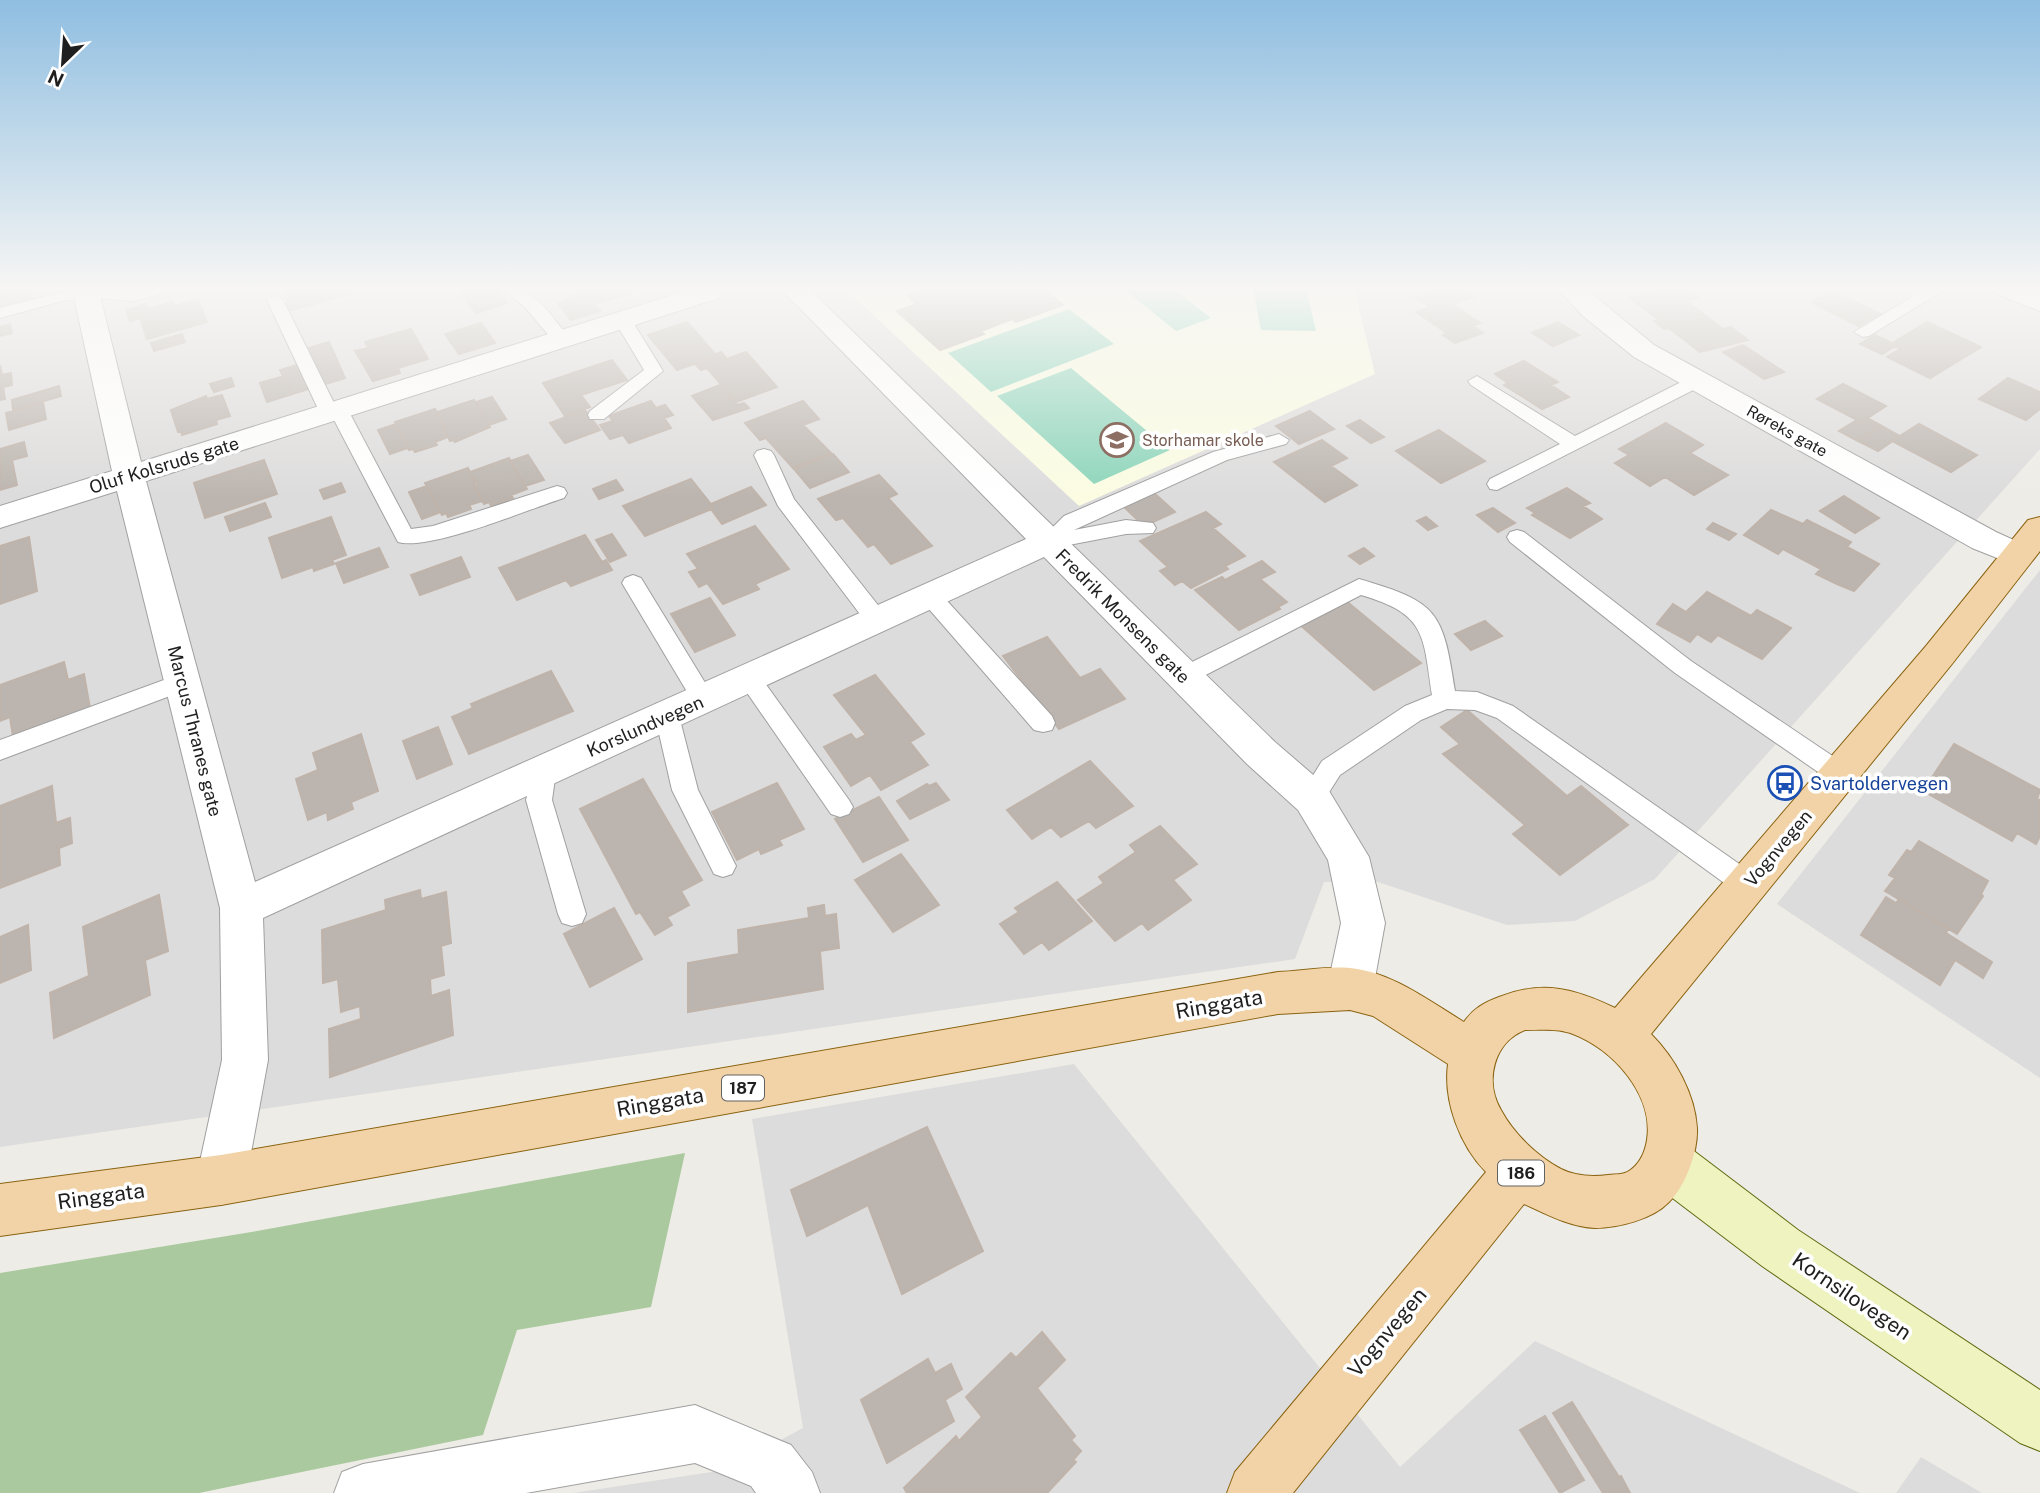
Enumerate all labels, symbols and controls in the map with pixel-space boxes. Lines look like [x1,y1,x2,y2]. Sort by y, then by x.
north arrow [28,28,98,98]
text: N [44,65,67,92]
street label: Røreks gate [1743,401,1831,461]
school or university icon: Storhamar skole [1098,421,1136,459]
place label: Storhamar skole [1142,431,1264,450]
street label: Oluf Kolsruds gate [87,432,241,498]
street label: Fredrik Monsens gate [1051,544,1195,688]
street label: Marcus Thranes gate [164,643,226,819]
street label: Korslundvegen [583,691,707,761]
bus stop icon: Svartoldervegen [1766,764,1804,802]
place label: Svartoldervegen [1810,773,1948,794]
street label: Vognvegen [1740,806,1816,890]
street label: Ringgata [1174,984,1264,1024]
road number: 187 [722,1076,764,1100]
street label: Ringgata [615,1082,705,1122]
road number: 186 [1498,1161,1544,1186]
street label: Ringgata [56,1178,146,1214]
street label: Kornsilovegen [1788,1247,1916,1345]
street label: Vognvegen [1342,1282,1432,1382]

